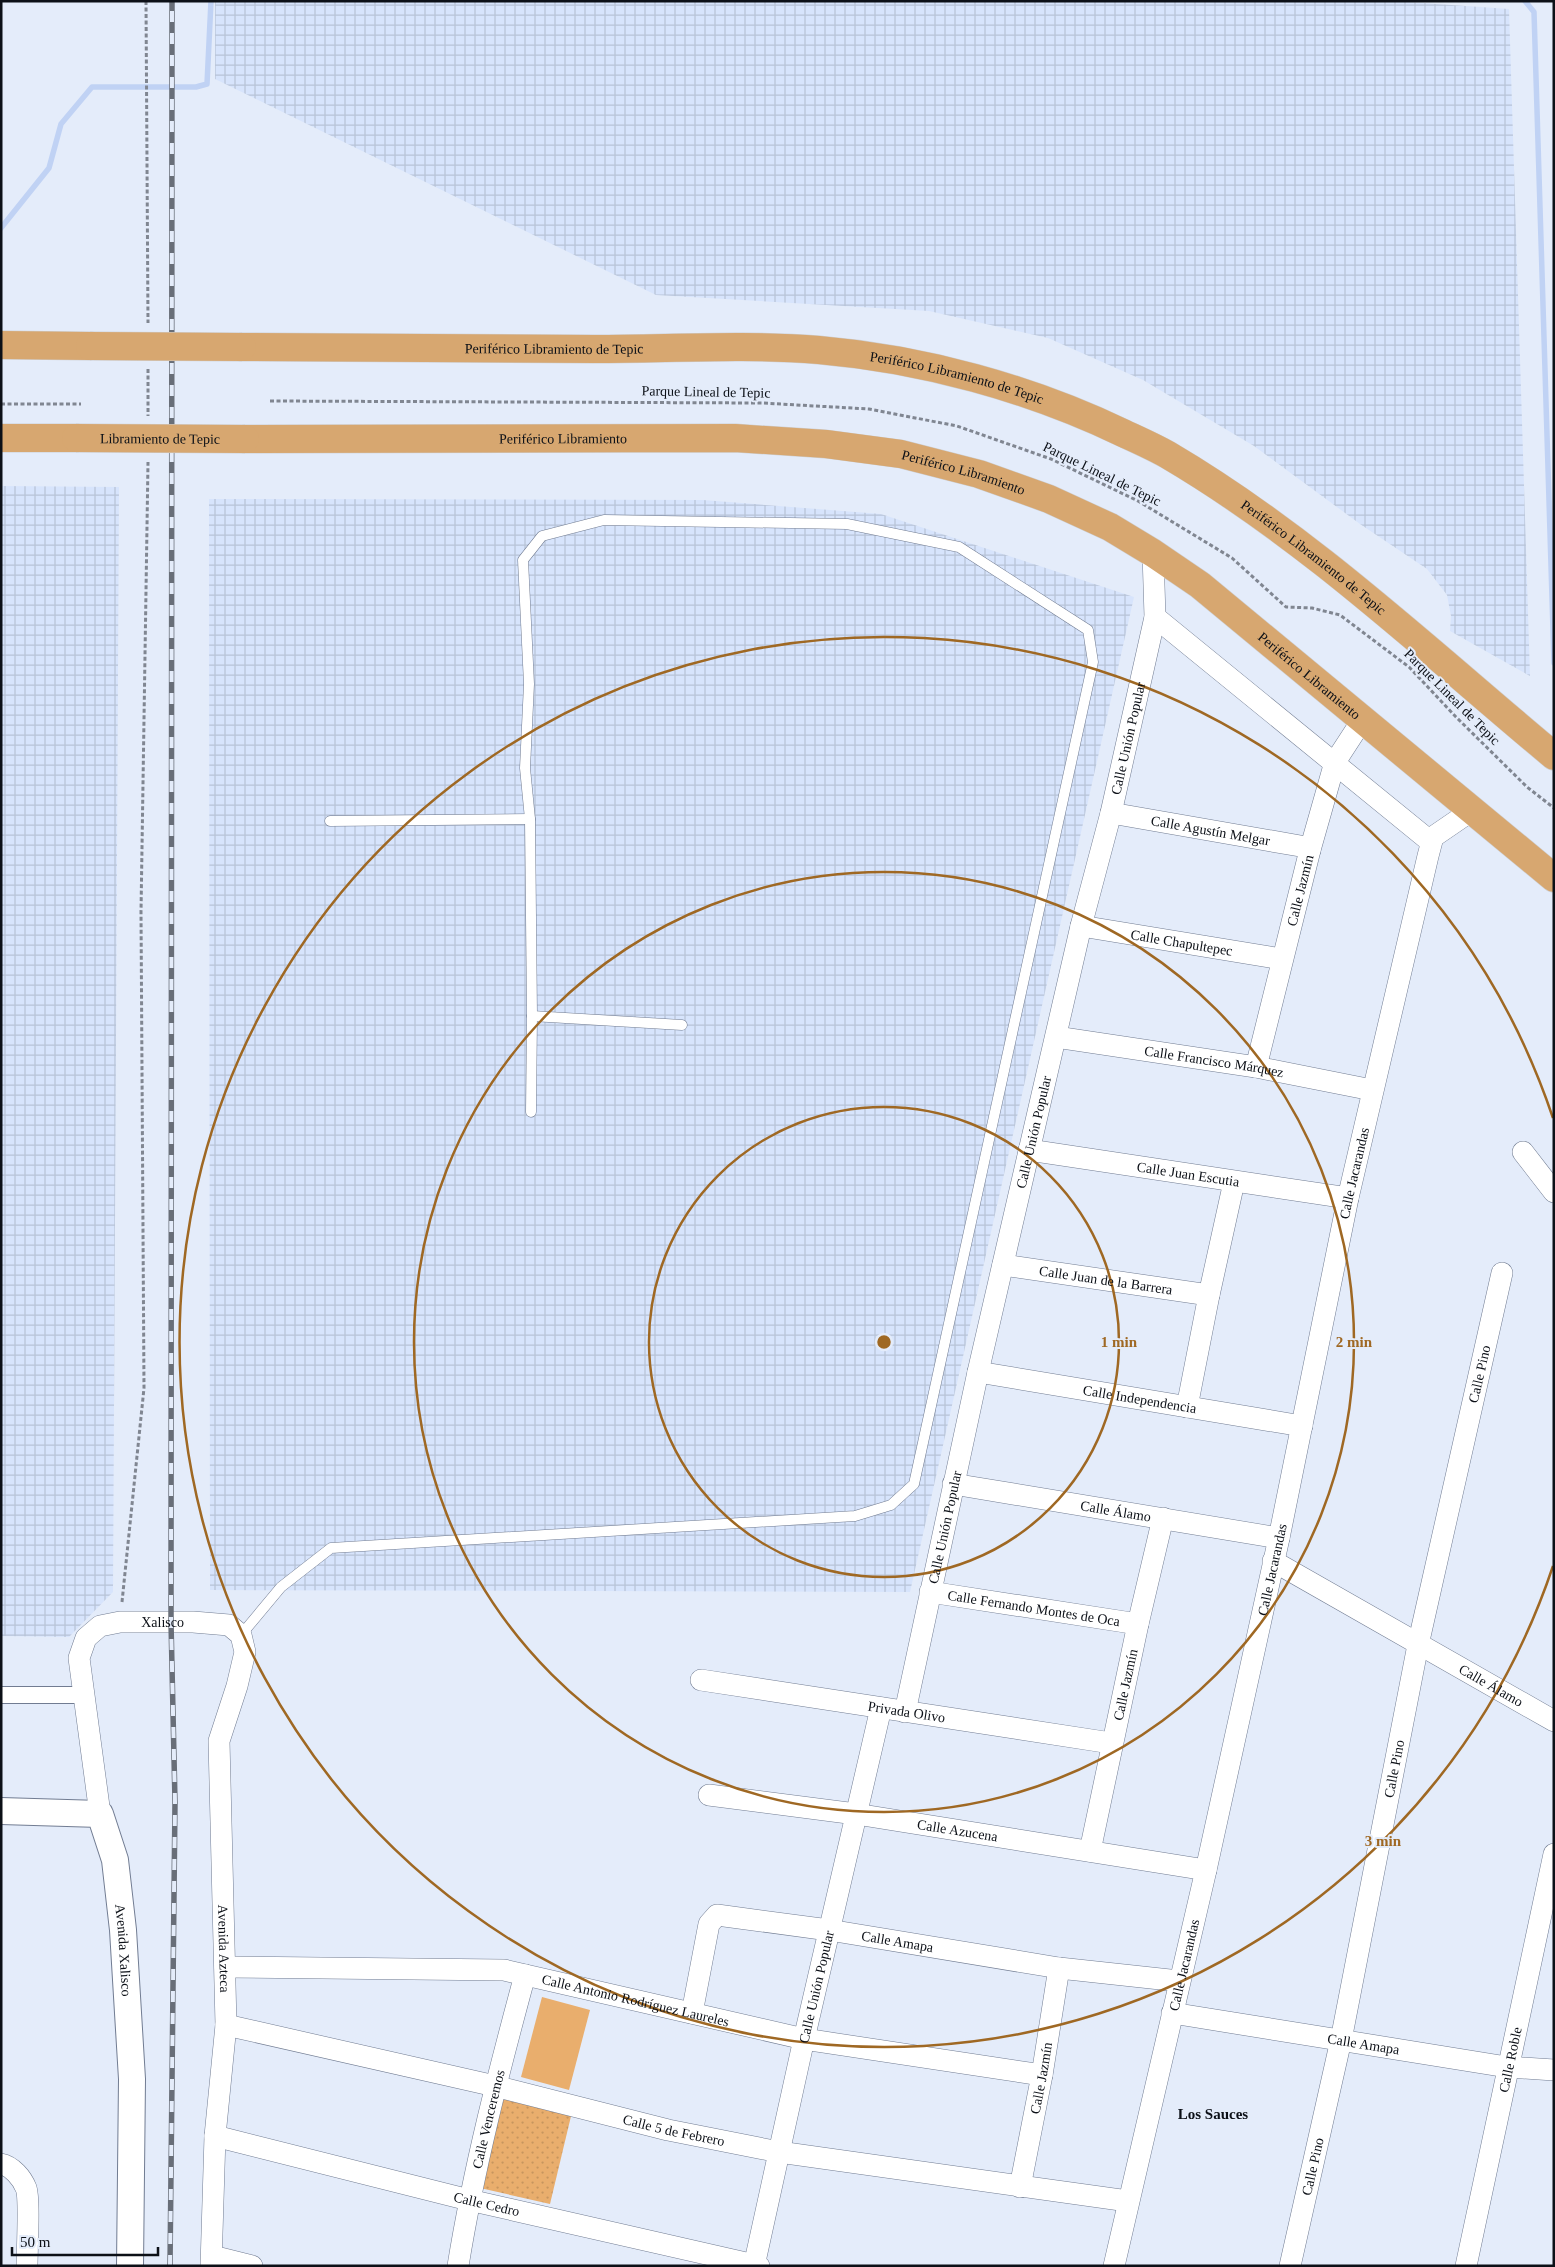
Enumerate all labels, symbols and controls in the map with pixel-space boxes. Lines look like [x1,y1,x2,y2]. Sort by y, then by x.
street label: Periférico Libramiento de Tepic [465,341,644,357]
street label: Periférico Libramiento de Tepic [869,349,1046,407]
street label: Parque Lineal de Tepic [641,383,771,401]
street label: Libramiento de Tepic [100,431,220,446]
street label: Periférico Libramiento [499,431,627,446]
street label: Parque Lineal de Tepic [1041,439,1163,509]
street label: Periférico Libramiento [900,447,1027,497]
street label: Periférico Libramiento de Tepic [1238,497,1389,618]
street label: Periférico Libramiento [1255,629,1364,722]
street label: Parque Lineal de Tepic [1401,646,1503,748]
street label: Calle Unión Popular [1108,680,1148,796]
street label: Calle Agustín Melgar [1150,813,1272,848]
street label: Calle Jazmín [1284,853,1316,927]
street label: Calle Chapultepec [1130,927,1234,958]
street label: Calle Francisco Márquez [1143,1043,1285,1080]
street label: Calle Unión Popular [1013,1074,1054,1190]
street label: Calle Jacarandas [1336,1126,1372,1220]
street label: Calle Juan Escutia [1136,1159,1241,1189]
street label: Calle Juan de la Barrera [1038,1263,1174,1297]
centre of rings [875,1333,893,1351]
text: 1 min [1101,1334,1138,1350]
text: 2 min [1336,1334,1373,1350]
street label: Calle Pino [1465,1344,1493,1404]
street label: Calle Independencia [1082,1382,1198,1416]
street label: Calle Unión Popular [925,1469,964,1585]
street label: Calle Álamo [1079,1498,1152,1524]
street label: Calle Jacarandas [1255,1522,1289,1617]
street label: Calle Fernando Montes de Oca [947,1587,1122,1629]
street label: Xalisco [141,1615,184,1630]
street label: Calle Jazmín [1110,1648,1140,1722]
street label: Calle Álamo [1456,1661,1526,1709]
street label: Privada Olivo [867,1698,946,1725]
street label: Calle Pino [1381,1739,1407,1799]
street label: Calle Azucena [916,1816,1000,1844]
text: 3 min [1365,1833,1402,1849]
street label: Avenida Xalisco [113,1903,134,1997]
street label: Avenida Azteca [216,1904,233,1993]
street label: Calle Jacarandas [1166,1918,1202,2012]
street label: Calle Amapa [860,1928,935,1955]
street label: Calle Unión Popular [796,1929,837,2045]
street label: Calle Antonio Rodríguez Laureles [540,1971,731,2029]
street label: Calle Roble [1496,2026,1524,2094]
street label: Calle Amapa [1326,2031,1401,2057]
street label: Calle Jazmín [1027,2041,1055,2115]
street label: Calle Venceremos [469,2068,507,2170]
district label: Los Sauces [1178,2106,1248,2122]
street label: Calle 5 de Febrero [621,2111,726,2149]
street label: Calle Pino [1299,2136,1326,2197]
street label: Calle Cedro [452,2189,521,2219]
scale bar [12,2224,159,2256]
text: 50 m [20,2234,51,2250]

